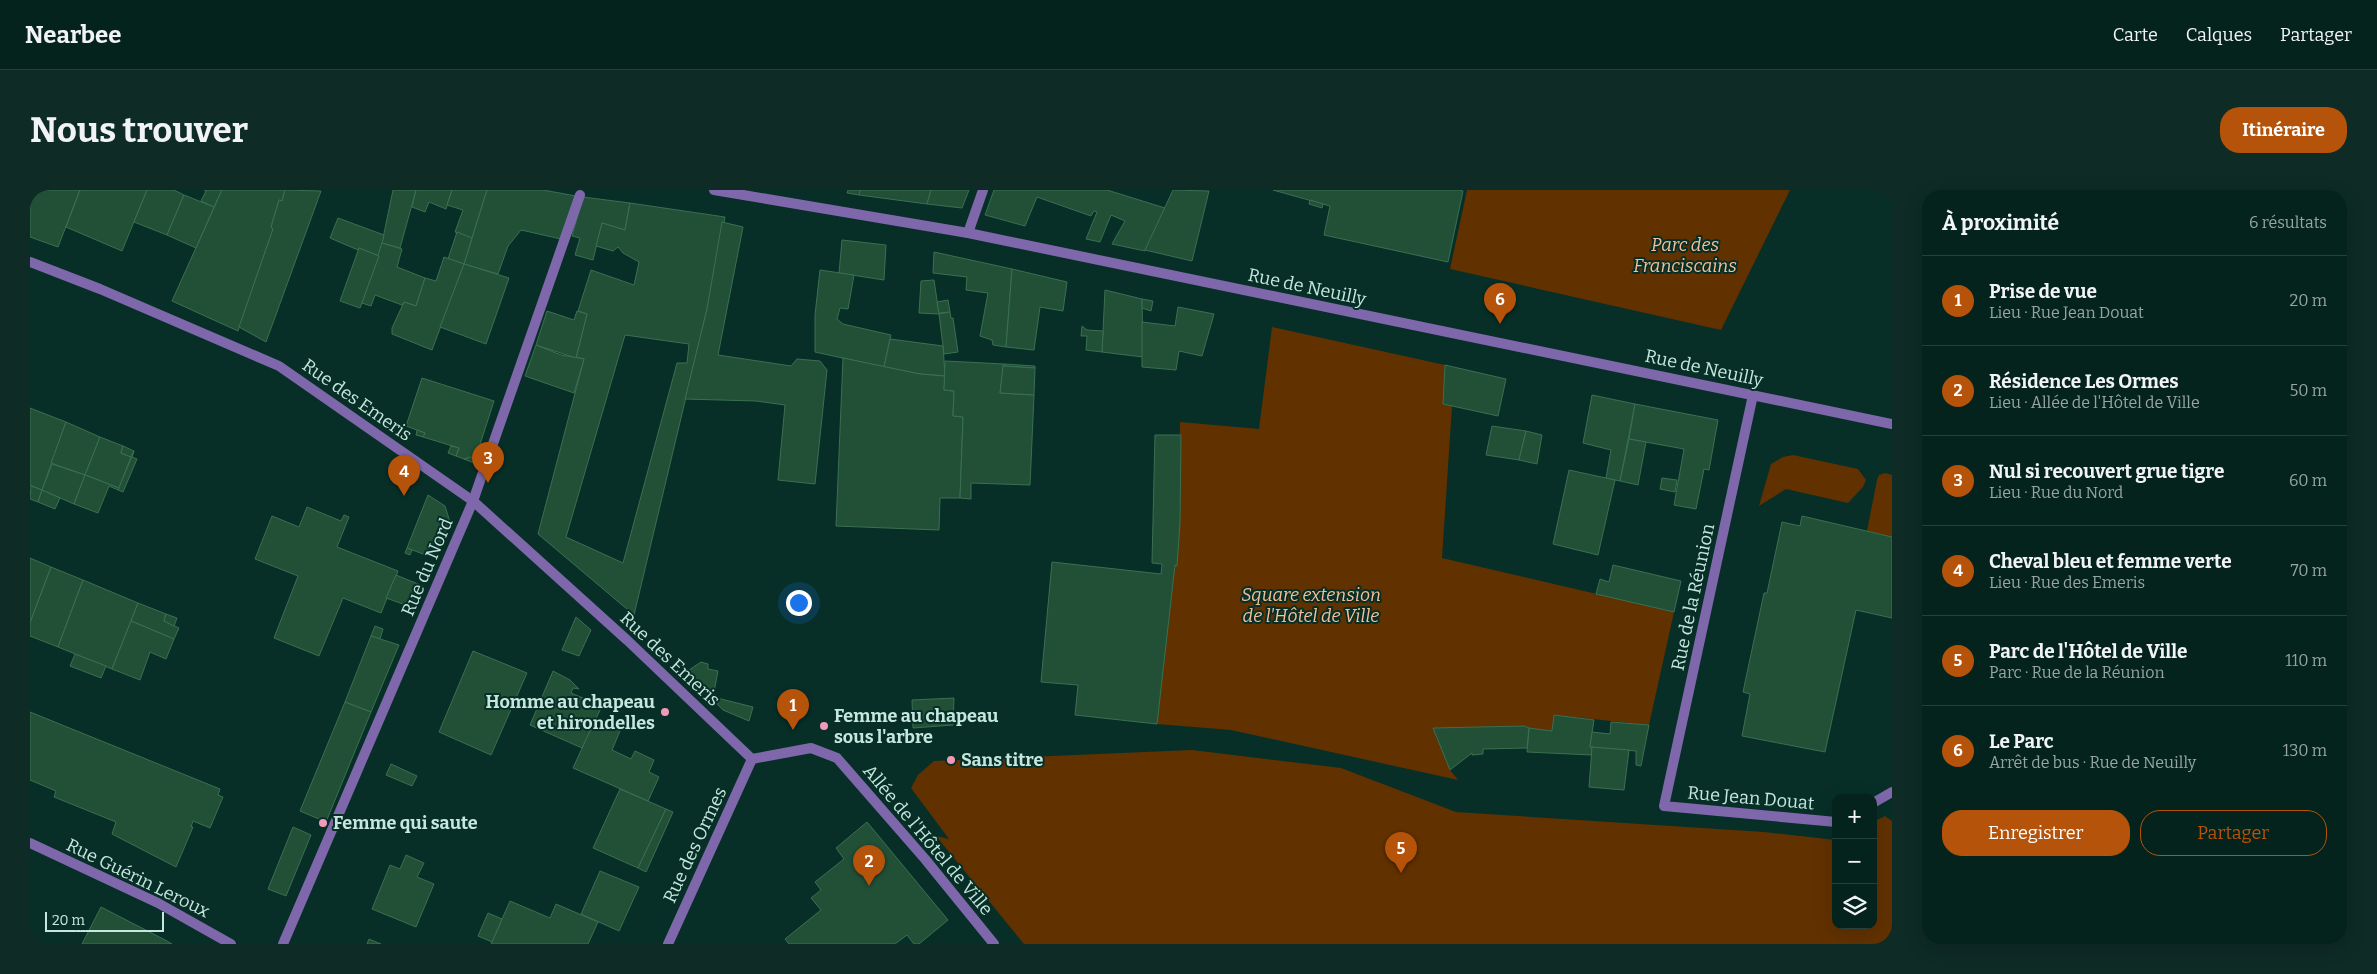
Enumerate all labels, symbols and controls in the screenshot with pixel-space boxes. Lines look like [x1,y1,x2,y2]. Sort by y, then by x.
text: Nearbee [25,21,121,49]
text: Carte [2113,24,2158,46]
text: Calques [2186,24,2252,46]
text: Partager [2280,24,2352,46]
button: Itinéraire [2220,107,2347,153]
text: Nous trouver [30,109,248,151]
text: À proximité [1942,210,2059,236]
text: 6 résultats [2249,213,2327,232]
park label: Parc des Franciscains [1633,234,1737,277]
street label: Rue de Neuilly [1246,264,1369,310]
text: Prise de vue [1989,280,2097,303]
pin: 6 [1484,283,1516,324]
text: 1 [1955,291,1961,310]
text: 20 m [2290,291,2327,310]
text: Lieu · Rue Jean Douat [1989,303,2144,322]
street label: Rue de Neuilly [1643,345,1766,391]
street label: Rue des Emeris [298,354,416,446]
text: Résidence Les Ormes [1989,370,2179,393]
text: 2 [1953,381,1963,400]
text: 50 m [2290,381,2327,400]
text: Lieu · Allée de l'Hôtel de Ville [1989,393,2200,412]
pin: 3 [472,442,504,483]
pin: 4 [388,455,420,496]
text: Nul si recouvert grue tigre [1989,460,2224,483]
text: 3 [1953,471,1963,490]
text: 60 m [2289,471,2327,490]
text: Lieu · Rue du Nord [1989,483,2123,502]
street label: Rue du Nord [397,514,458,619]
street label: Rue de la Réunion [1667,521,1719,672]
text: Cheval bleu et femme verte [1989,550,2232,573]
text: 4 [1953,561,1963,580]
text: 70 m [2291,561,2327,580]
text: Lieu · Rue des Emeris [1989,573,2145,592]
park label: Square extension de l'Hôtel de Ville [1241,584,1381,627]
your location [786,590,812,616]
street label: Rue des Emeris [615,607,725,711]
text: Parc de l'Hôtel de Ville [1989,640,2187,663]
text: 5 [1954,651,1962,670]
text: 110 m [2285,651,2327,670]
text: Parc · Rue de la Réunion [1989,663,2165,682]
pin: 1 [777,689,809,730]
place label: Homme au chapeau et hirondelles [485,691,656,734]
place label: Femme au chapeau sous l'arbre [834,705,999,748]
marker: Homme au chapeau et hirondelles [659,706,671,718]
marker: Femme au chapeau sous l'arbre [818,720,830,732]
text: Le Parc [1989,730,2054,753]
text: 6 [1953,741,1963,760]
text: 130 m [2283,741,2327,760]
place label: Sans titre [961,749,1043,771]
text: Arrêt de bus · Rue de Neuilly [1989,753,2196,772]
marker: Sans titre [945,754,957,766]
street label: Allée de l'Hôtel de Ville [859,760,997,920]
street label: Rue Jean Douat [1687,781,1816,815]
street label: Rue des Ormes [659,784,731,906]
map controls [1832,794,1877,929]
button: + [1832,794,1877,839]
button: Enregistrer [1942,810,2130,856]
button: Partager [2140,810,2327,856]
place label: Femme qui saute [333,812,478,834]
marker: Femme qui saute [317,817,329,829]
pin: 5 [1385,832,1417,873]
street label: Rue Guérin Leroux [63,834,213,922]
button: − [1832,839,1877,884]
pin: 2 [853,845,885,886]
button: layers [1832,884,1877,929]
scale bar [45,909,164,932]
text: 20 m [52,912,85,929]

